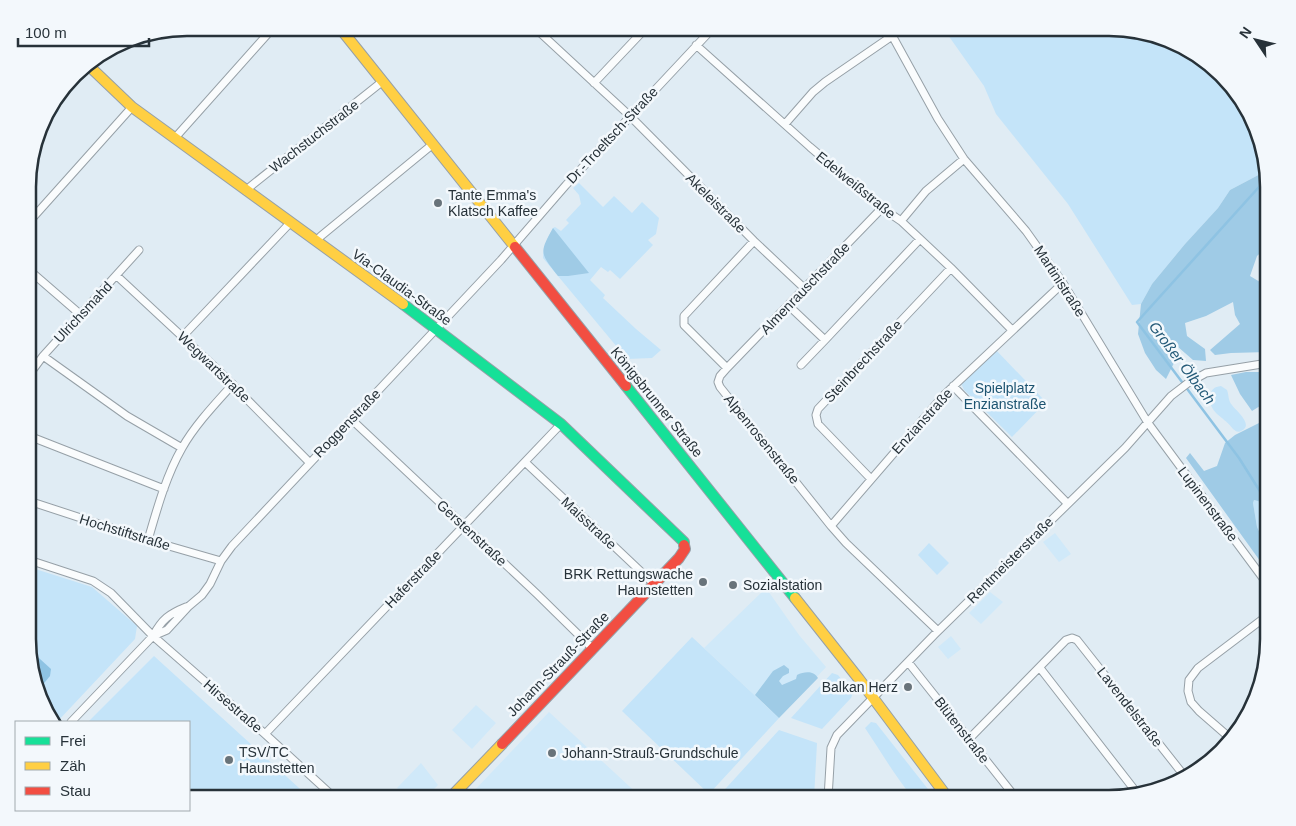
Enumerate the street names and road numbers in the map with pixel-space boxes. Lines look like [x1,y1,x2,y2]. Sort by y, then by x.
street label: Dr.-Troeltsch-Straße [563,83,661,187]
street label: Wachstuchstraße [266,96,362,176]
street label: Edelweißstraße [813,148,899,222]
street label: Akeleistraße [683,170,749,236]
street label: Almenrauschstraße [757,239,853,337]
street label: Martinistraße [1031,242,1089,320]
street label: Via-Claudia-Straße [349,246,455,329]
street label: Ulrichsmahd [51,278,115,346]
street label: Steinbrechstraße [821,316,905,405]
street label: Wegwartstraße [174,328,254,406]
street label: Königsbrunner Straße [608,344,706,460]
street label: Roggenstraße [310,385,384,460]
street label: Enzianstraße [888,385,956,457]
street label: Alpenrosenstraße [721,391,803,487]
street label: Lupinenstraße [1175,463,1241,545]
street label: Maisstraße [558,494,620,553]
street label: Gerstenstraße [434,497,510,570]
street label: Hochstiftstraße [78,511,173,553]
street label: Rentmeisterstraße [964,513,1057,606]
street label: Haferstraße [382,547,445,611]
street label: Johann-Strauß-Straße [504,608,612,720]
street label: Lavendelstraße [1094,664,1166,750]
street label: Hirsestraße [200,676,266,736]
street label: Blütenstraße [931,694,993,766]

